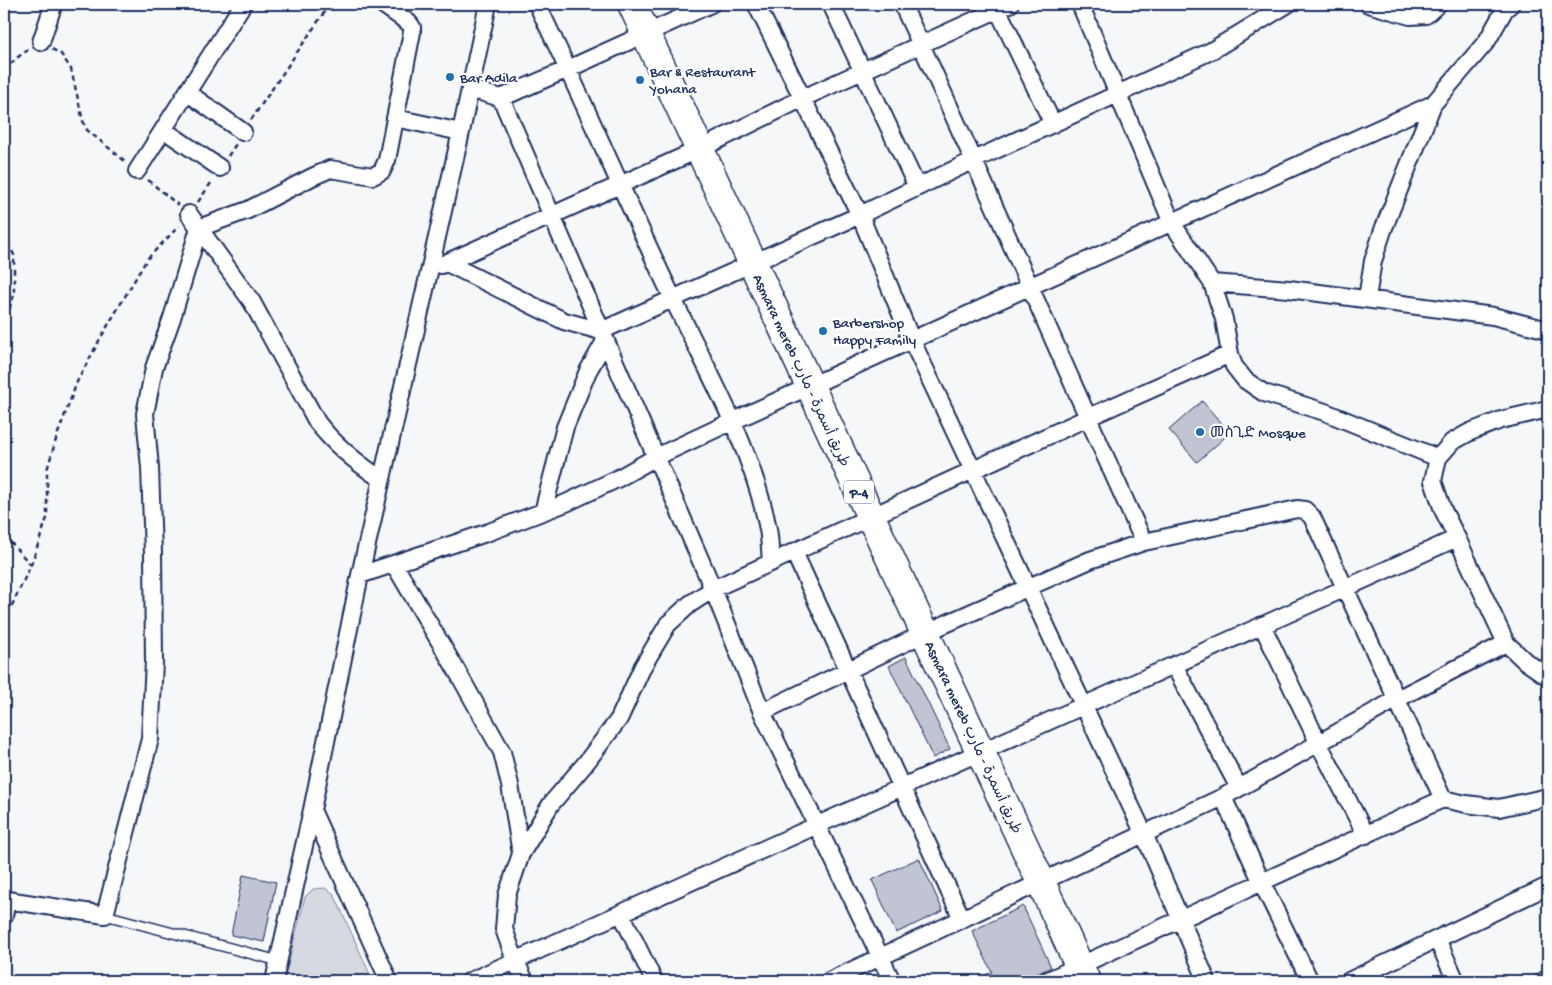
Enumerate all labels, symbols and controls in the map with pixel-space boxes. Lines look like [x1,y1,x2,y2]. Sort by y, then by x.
place label: Bar & Restaurant Yohana [648,64,757,99]
place label: Bar Adila [459,70,518,88]
marker: Bar Adila [444,71,456,83]
marker: Bar & Restaurant Yohana [634,74,646,86]
street label: Asmara mereb طريق أسمرة - مارب [748,271,855,470]
place label: Barbershop Happy Family [832,315,917,350]
marker: Barbershop Happy Family [817,325,829,337]
place label: መስጊድ Mosque [1210,425,1306,443]
marker: መስጊድ Mosque [1194,426,1206,438]
road number: P-4 [844,481,874,504]
street label: Asmara mereb طريق أسمرة - مارب [920,638,1027,837]

